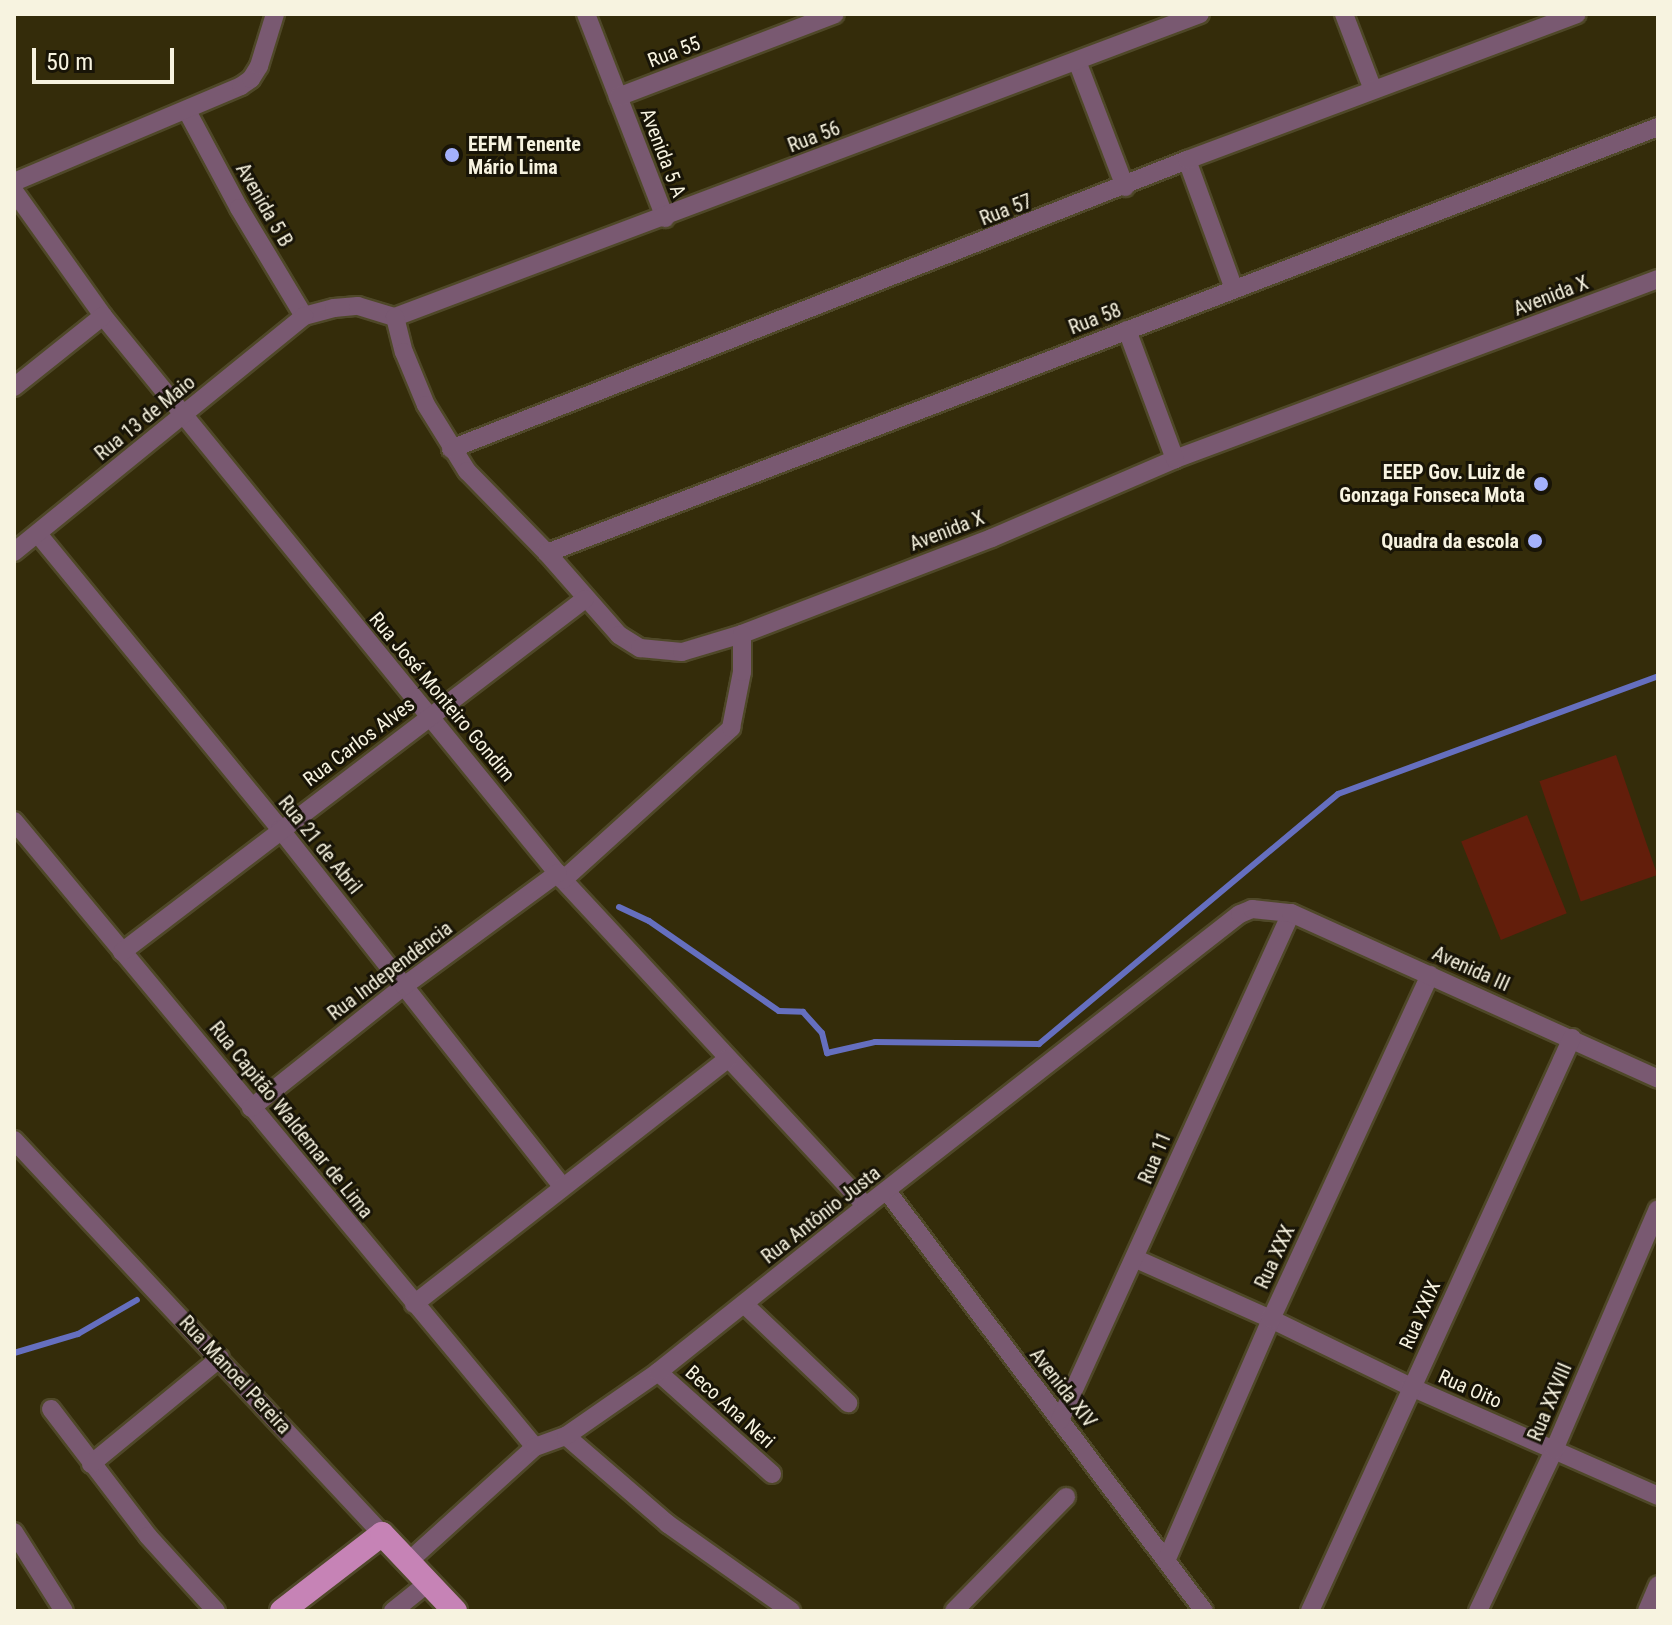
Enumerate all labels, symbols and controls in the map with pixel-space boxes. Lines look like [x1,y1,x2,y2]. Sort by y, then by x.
street label: Rua 55 [644,31,704,73]
scale bar [36,32,178,82]
text: 50 m [46,48,93,76]
street label: Avenida 5 A [635,105,691,201]
street label: Rua 56 [784,116,844,158]
place label: EEFM Tenente Mário Lima [468,132,581,179]
marker: EEFM Tenente Mário Lima [443,146,461,164]
street label: Avenida 5 B [230,159,298,251]
street label: Rua 57 [976,189,1036,231]
street label: Avenida X [1510,271,1592,321]
street label: Rua 58 [1065,298,1125,340]
street label: Rua 13 de Maio [90,370,200,466]
place label: EEEP Gov. Luiz de Gonzaga Fonseca Mota [1339,460,1525,507]
marker: EEEP Gov. Luiz de Gonzaga Fonseca Mota [1532,475,1550,493]
street label: Avenida X [906,506,988,556]
place label: Quadra da escola [1381,529,1519,553]
marker: Quadra da escola [1526,532,1544,550]
street label: Rua José Monteiro Gondim [364,607,520,787]
street label: Rua Carlos Alves [299,692,419,792]
street label: Rua 21 de Abril [273,791,367,899]
street label: Rua Independência [323,916,457,1026]
street label: Avenida III [1429,941,1513,997]
street label: Rua Capitão Waldemar de Lima [204,1017,378,1223]
street label: Rua 11 [1133,1128,1177,1188]
street label: Rua Antônio Justa [757,1161,885,1269]
street label: Rua XXX [1250,1221,1300,1293]
street label: Rua XXIX [1394,1277,1446,1353]
street label: Rua Manoel Pereira [174,1311,296,1439]
street label: Avenida XIV [1024,1343,1102,1433]
street label: Rua XXVIII [1523,1359,1577,1445]
street label: Beco Ana Neri [680,1361,780,1453]
street label: Rua Oito [1435,1364,1505,1414]

